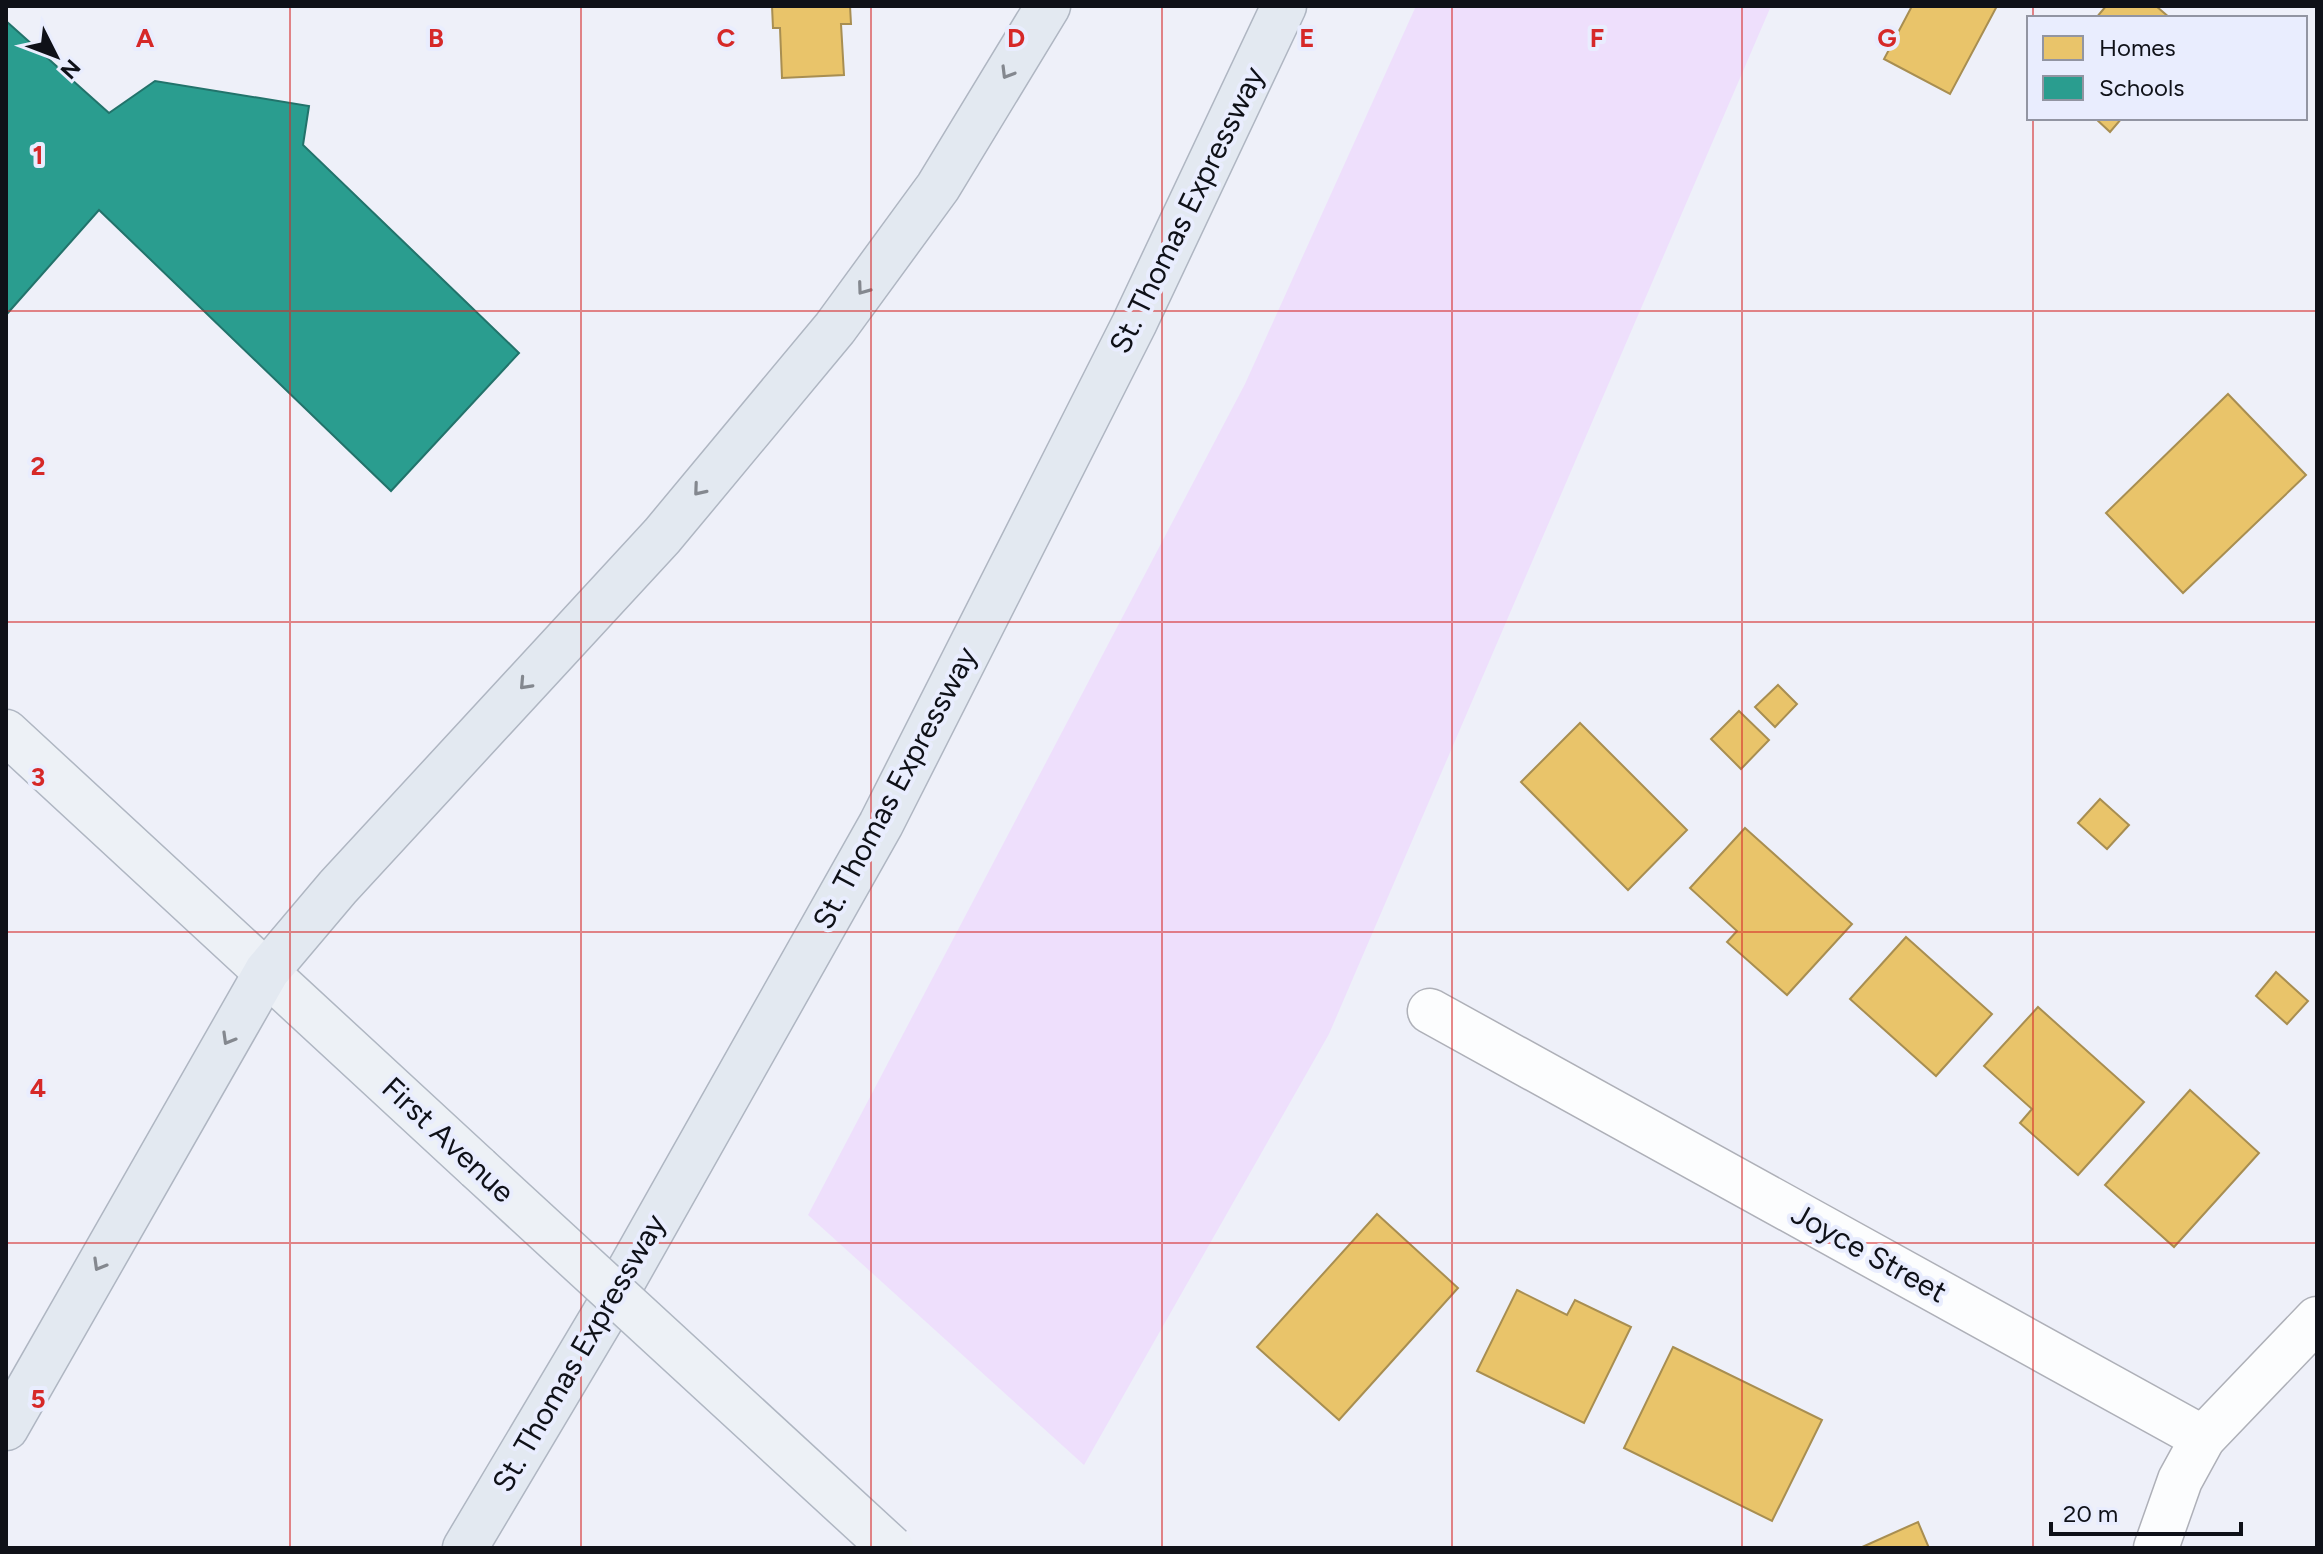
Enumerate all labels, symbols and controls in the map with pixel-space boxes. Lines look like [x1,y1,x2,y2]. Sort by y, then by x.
north arrow [16,16,96,96]
legend [2027,16,2307,120]
text: A [136,22,155,54]
text: B [428,22,444,54]
text: C [717,22,736,54]
text: D [1007,22,1025,54]
text: E [1299,22,1315,54]
text: F [1590,22,1604,54]
text: G [1877,22,1897,54]
text: Homes [2099,33,2176,62]
text: N [55,54,86,84]
street label: St. Thomas Expressway [1101,60,1272,359]
one-way arrow [1002,64,1017,78]
text: Schools [2099,73,2184,102]
text: 1 [33,139,43,171]
one-way arrow [858,280,873,294]
text: 2 [30,450,46,482]
one-way arrow [694,481,709,496]
street label: St. Thomas Expressway [804,640,985,935]
one-way arrow [521,674,535,689]
text: 3 [31,761,45,793]
one-way arrow [222,1030,238,1045]
street label: First Avenue [374,1069,522,1210]
text: 4 [30,1072,46,1104]
street label: Joyce Street [1785,1195,1953,1310]
street label: St. Thomas Expressway [484,1207,673,1498]
one-way arrow [93,1256,109,1271]
text: 5 [30,1383,46,1415]
scale bar [2051,1486,2241,1536]
text: 20 m [2063,1499,2118,1528]

